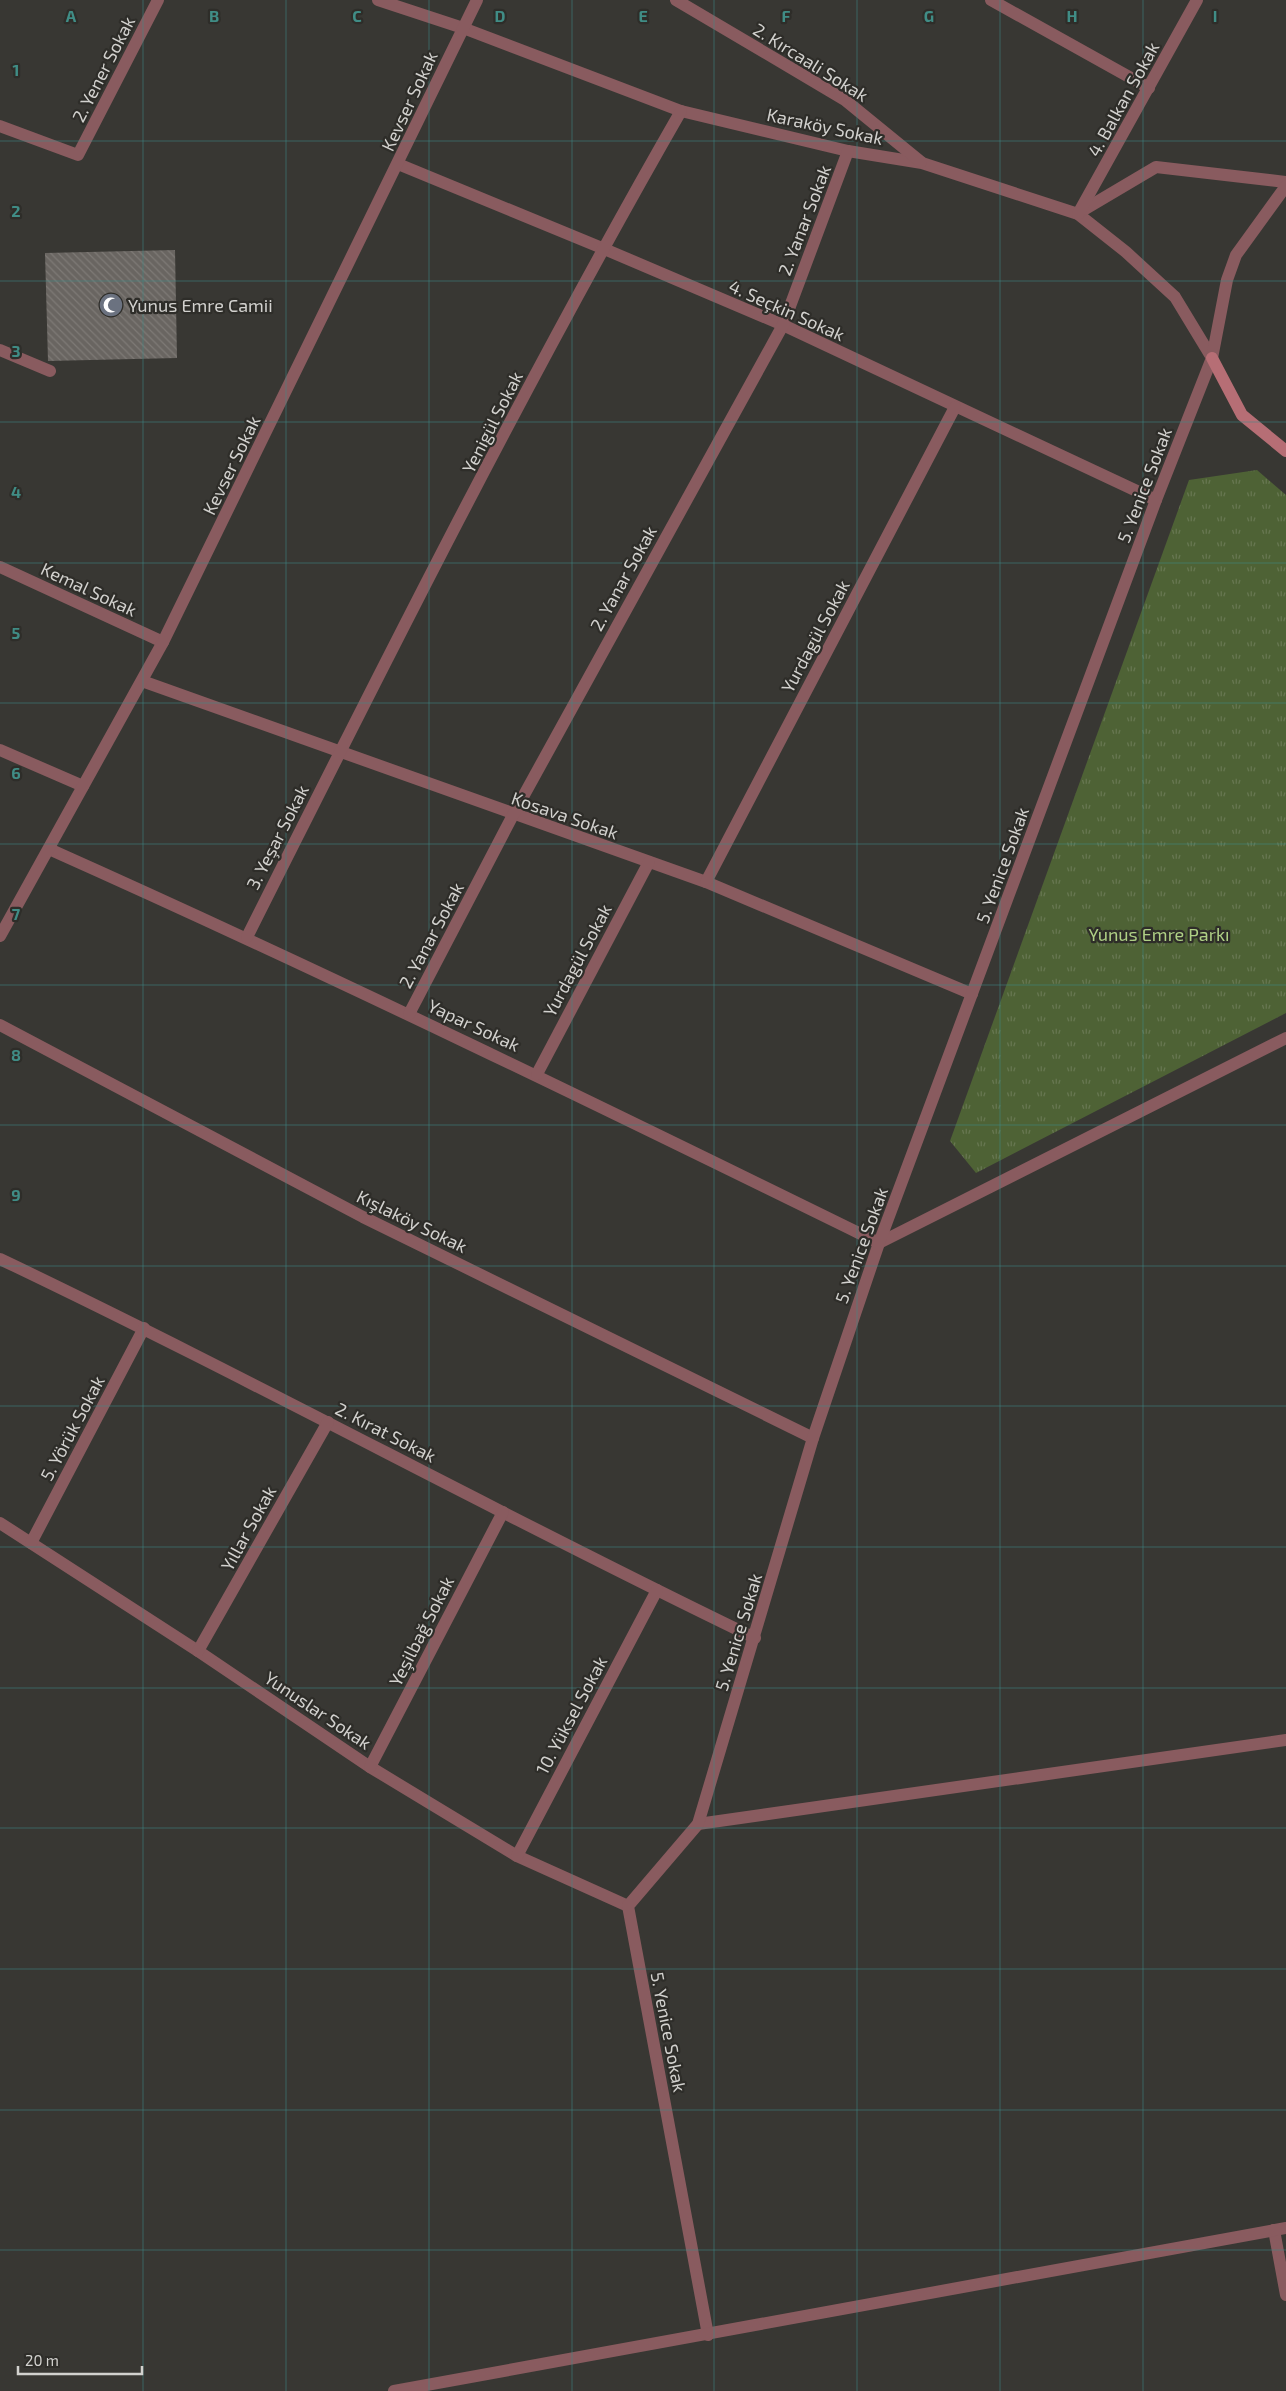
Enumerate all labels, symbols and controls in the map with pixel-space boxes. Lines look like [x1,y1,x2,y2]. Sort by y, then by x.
text: A [66,6,77,25]
text: B [209,6,219,25]
text: C [352,6,362,25]
text: D [495,6,506,25]
text: E [638,6,648,25]
text: F [782,6,791,25]
text: G [924,6,934,25]
text: H [1066,6,1078,25]
text: I [1213,6,1217,25]
street label: 2. Yener Sokak [67,12,139,126]
street label: 2. Kırcaali Sokak [750,18,872,106]
street label: 4. Balkan Sokak [1082,38,1164,160]
street label: Kevser Sokak [376,48,442,154]
text: 1 [13,60,19,79]
street label: Karaköy Sokak [765,103,885,149]
street label: 2. Yanar Sokak [773,162,835,278]
text: 2 [11,201,21,220]
street label: 4. Seçkin Sokak [725,275,848,346]
mosque icon: Yunus Emre Camii [98,292,124,318]
place label: Yunus Emre Camii [128,294,273,316]
text: 3 [11,341,21,360]
street label: Yenigül Sokak [457,367,527,477]
street label: Kevser Sokak [197,412,265,518]
street label: 5. Yenice Sokak [1112,424,1176,546]
text: 4 [11,482,21,501]
street label: 2. Yanar Sokak [585,522,661,634]
street label: Kemal Sokak [38,557,140,621]
street label: Yurdagül Sokak [776,576,854,696]
text: 5 [12,623,21,642]
text: 6 [11,763,21,782]
street label: 3. Yeşar Sokak [241,781,314,894]
street label: Kosava Sokak [509,786,621,844]
street label: 5. Yenice Sokak [971,804,1033,926]
street label: 2. Yanar Sokak [394,878,468,992]
street label: Yurdagül Sokak [538,900,616,1020]
text: 7 [12,904,21,923]
park label: Yunus Emre Parkı [1088,923,1230,945]
street label: Yapar Sokak [425,994,523,1056]
text: 8 [11,1045,21,1064]
street label: 5. Yenice Sokak [830,1184,892,1306]
text: 9 [11,1185,21,1204]
street label: Kışlaköy Sokak [353,1185,471,1258]
street label: 5. Yörük Sokak [35,1372,109,1484]
street label: 2. Kırat Sokak [332,1397,440,1467]
street label: Yıllar Sokak [216,1482,280,1574]
street label: 5. Yenice Sokak [710,1571,766,1693]
street label: Yeşilbağ Sokak [384,1572,459,1690]
street label: 10. Yüksel Sokak [531,1652,611,1778]
street label: Yunuslar Sokak [260,1666,376,1754]
street label: 5. Yenice Sokak [647,1970,691,2094]
scale bar [18,2344,141,2376]
text: 20 m [25,2351,59,2369]

